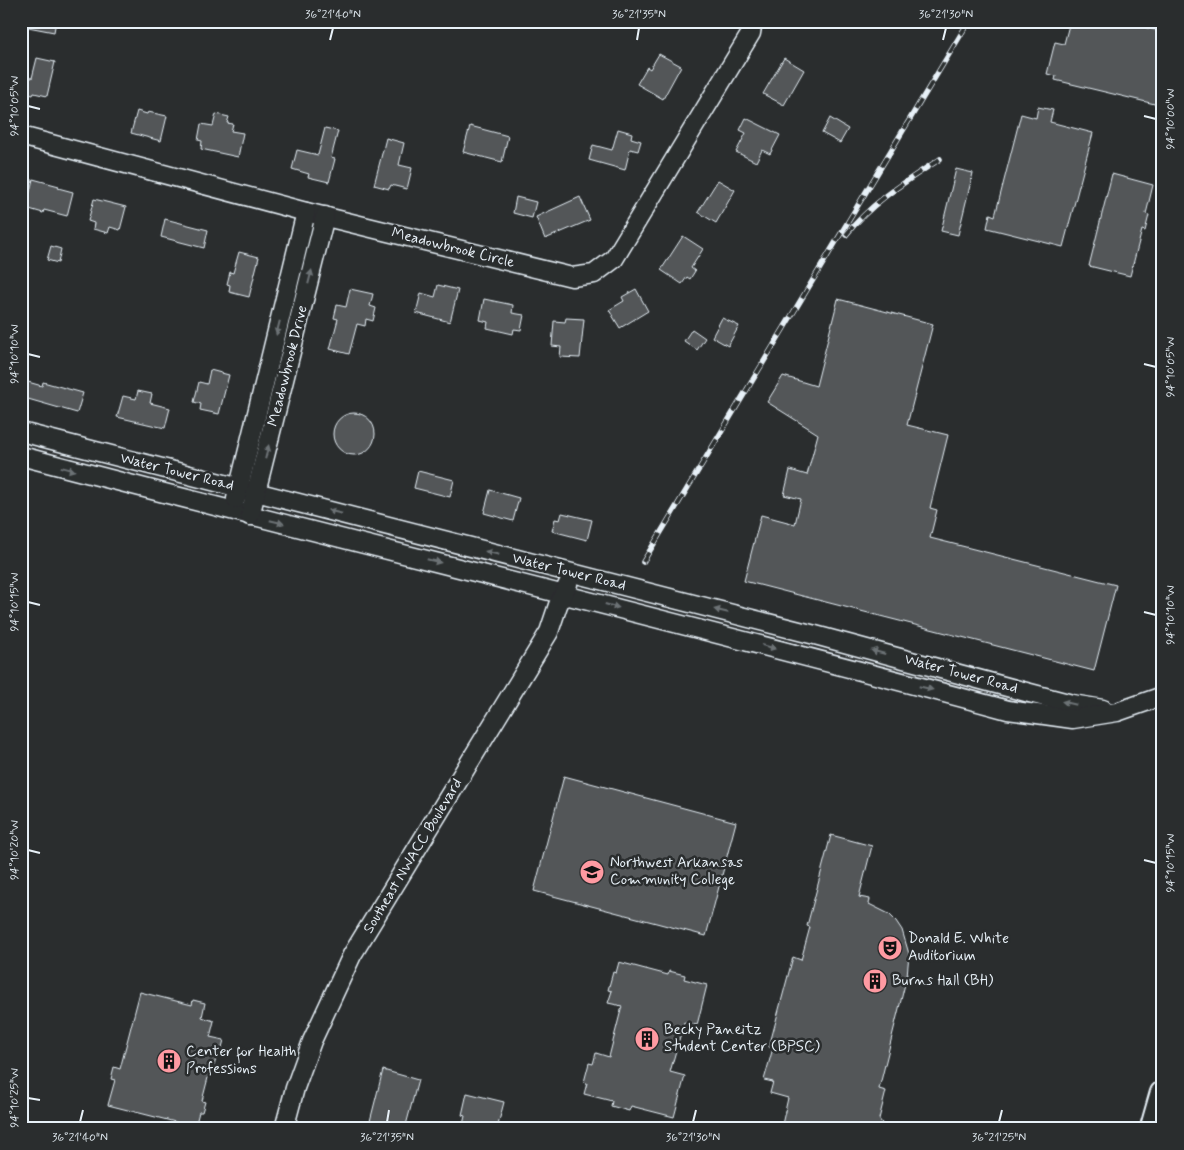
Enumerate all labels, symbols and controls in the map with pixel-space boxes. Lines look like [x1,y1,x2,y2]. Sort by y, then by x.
text: 36°21'40"N [305,7,361,23]
text: 36°21'35"N [612,7,666,23]
text: 36°21'30"N [919,7,973,23]
text: 94°10'05"W [7,76,23,136]
text: 94°10'00"W [1163,88,1179,149]
street label: Meadowbrook Circle [389,223,517,273]
one-way arrow [306,269,314,284]
street label: Meadowbrook Drive [263,303,313,429]
one-way arrow [273,320,281,335]
text: 94°10'10"W [7,324,23,384]
text: 94°10'05"W [1163,337,1179,397]
one-way arrow [263,444,271,459]
street label: Water Tower Road [118,448,236,496]
one-way arrow [61,465,76,473]
one-way arrow [327,508,342,516]
one-way arrow [269,518,284,526]
one-way arrow [484,548,499,556]
street label: Water Tower Road [510,548,628,596]
one-way arrow [427,558,442,566]
text: 94°10'15"W [7,572,23,632]
text: 94°10'10"W [1163,585,1179,645]
one-way arrow [604,602,619,610]
one-way arrow [713,607,728,615]
one-way arrow [761,643,776,651]
one-way arrow [870,648,886,656]
street label: Water Tower Road [902,649,1020,699]
one-way arrow [918,684,933,692]
one-way arrow [1061,699,1076,707]
street label: Southeast NWACC Boulevard [359,775,467,937]
text: 94°10'20"W [7,820,23,880]
text: 94°10'15"W [1163,833,1179,893]
place label: Northwest Arkansas Community College [610,853,743,890]
school or university icon: Northwest Arkansas Community College [579,859,605,885]
place label: Donald E. White Auditorium [908,929,1009,966]
theatre icon: Donald E. White Auditorium [877,935,903,961]
building icon: Burns Hall (BH) [862,968,888,994]
place label: Burns Hall (BH) [892,971,994,991]
place label: Becky Paneitz Student Center (BPSC) [664,1020,821,1057]
building icon: Becky Paneitz Student Center (BPSC) [634,1026,660,1052]
place label: Center for Health Professions [186,1042,296,1079]
building icon: Center for Health Professions [156,1048,182,1074]
text: 94°10'25"W [7,1068,23,1128]
text: 36°21'40"N [52,1130,108,1146]
text: 36°21'35"N [360,1130,414,1146]
text: 36°21'30"N [666,1130,720,1146]
text: 36°21'25"N [972,1130,1026,1146]

